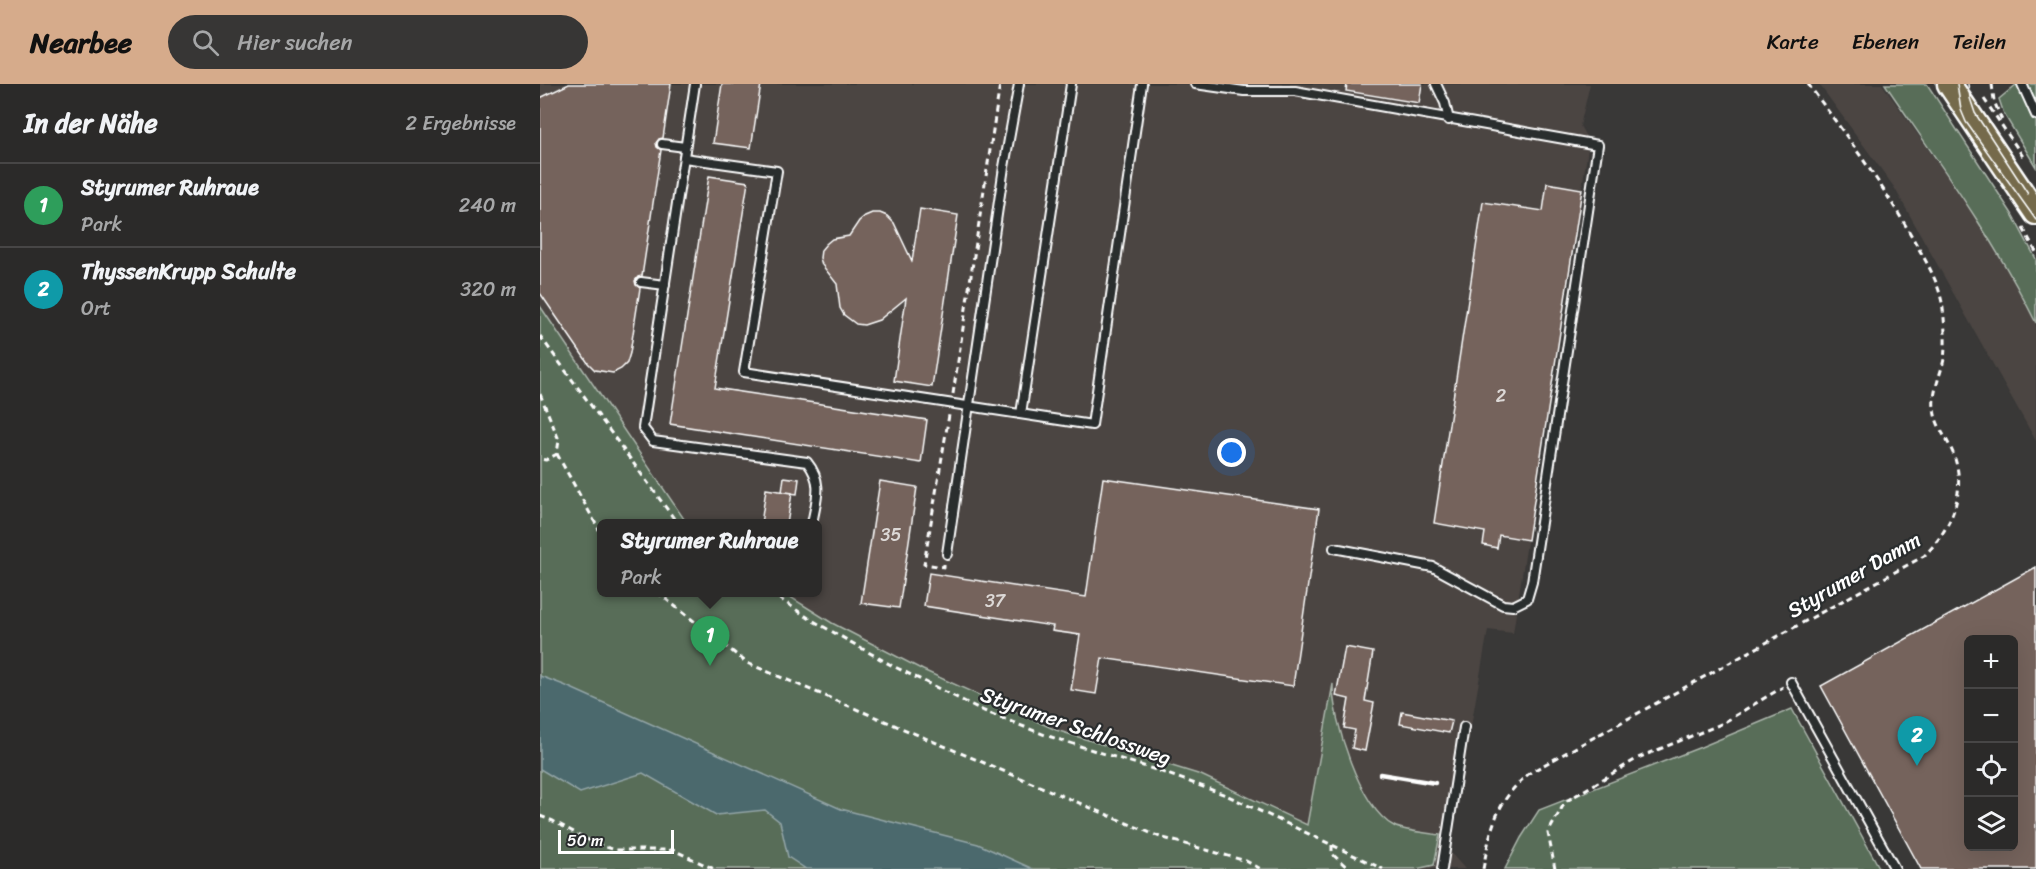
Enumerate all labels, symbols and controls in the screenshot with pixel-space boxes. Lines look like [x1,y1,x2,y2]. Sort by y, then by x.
search box [168,15,588,69]
text: Nearbee [30,18,132,67]
text: Hier suchen [237,23,352,62]
text: Karte [1767,23,1819,61]
text: Ebenen [1852,23,1919,61]
text: Teilen [1952,23,2006,61]
icon: search [189,26,222,59]
text: In der Nähe [24,100,158,146]
text: 2 Ergebnisse [406,106,516,141]
text: Styrumer Ruhraue [81,168,259,207]
text: 1 [39,188,48,223]
text: 240 m [459,188,516,223]
text: Park [81,207,122,242]
text: ThyssenKrupp Schulte [81,252,296,291]
text: 2 [38,272,49,307]
text: 320 m [460,272,516,307]
text: Ort [81,291,111,326]
house number: 2 [1496,380,1506,412]
your location [1217,438,1246,467]
popup [597,519,822,597]
house number: 35 [881,519,901,551]
text: Styrumer Ruhraue [621,521,798,560]
street label: Styrumer Damm [1780,521,1928,629]
text: Park [621,560,662,595]
house number: 37 [985,585,1007,617]
pin: 1 [690,616,730,666]
map controls [1964,635,2018,851]
button: + [1964,635,2018,689]
street label: Styrumer Schlossweg [975,676,1177,776]
button: − [1964,689,2018,743]
pin: 2 [1898,716,1936,766]
button: locate [1964,743,2018,797]
button: layers [1964,797,2018,851]
text: 50 m [567,826,603,855]
scale bar [558,827,674,854]

